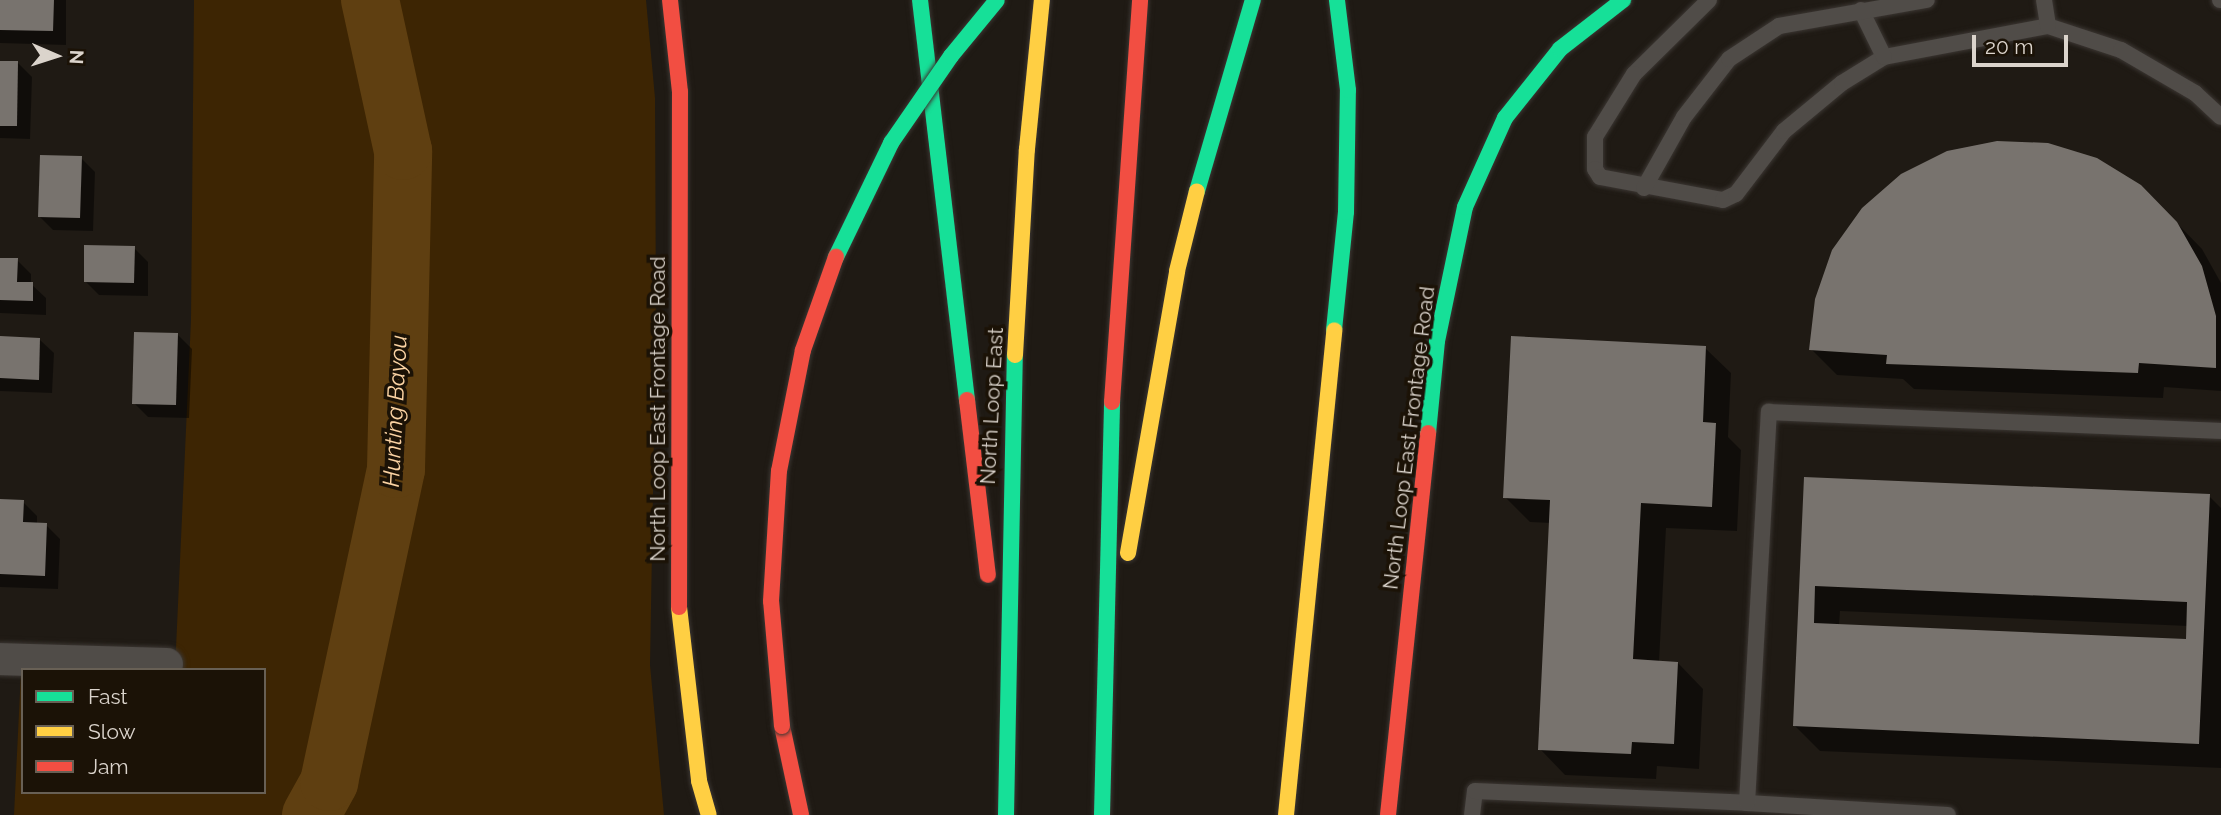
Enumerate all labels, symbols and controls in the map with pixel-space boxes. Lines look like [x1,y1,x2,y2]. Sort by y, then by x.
north arrow [21,21,91,91]
scale bar [1976,21,2072,65]
text: 20 m [1985,34,2033,59]
text: N [66,49,88,65]
street label: North Loop East Frontage Road [645,256,671,562]
street label: North Loop East Frontage Road [1378,285,1440,591]
street label: North Loop East [975,327,1009,485]
water label: Hunting Bayou [377,334,413,488]
legend [21,668,266,794]
text: Fast [88,684,128,709]
text: Slow [88,719,136,744]
text: Jam [88,754,129,779]

